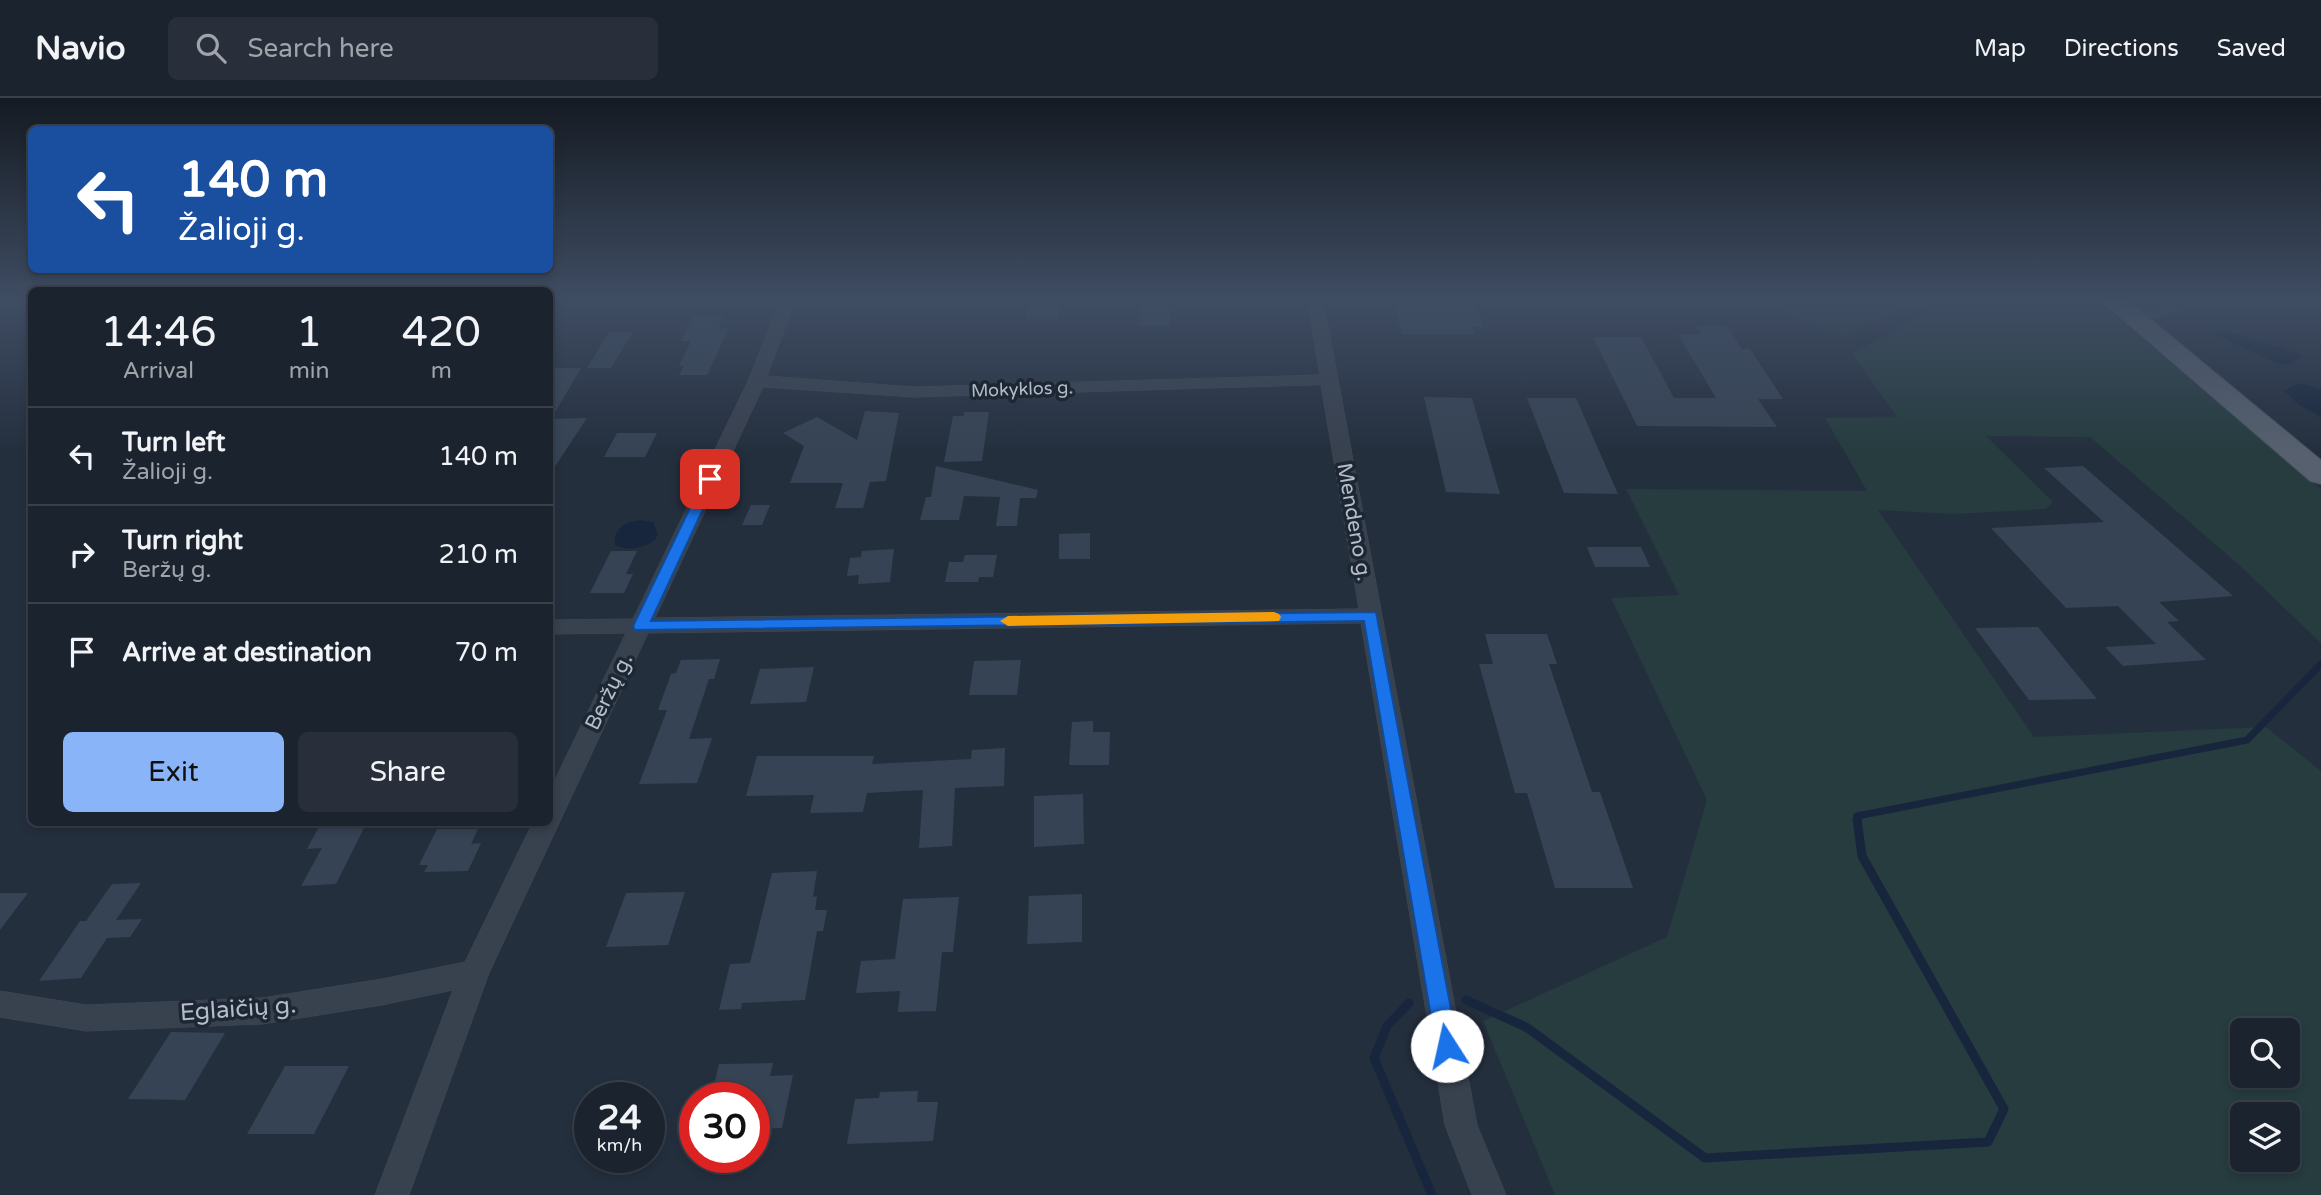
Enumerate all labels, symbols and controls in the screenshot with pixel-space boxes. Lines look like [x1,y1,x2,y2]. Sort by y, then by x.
search box [168,17,658,80]
text: Navio [35,29,126,68]
icon: search [192,29,230,67]
text: Search here [248,33,394,64]
text: Map [1974,34,2026,63]
text: Directions [2064,34,2179,63]
text: Saved [2217,34,2286,63]
text: 140 m [178,151,328,210]
icon: left [63,154,154,245]
text: Žalioji g. [178,211,305,249]
text: 14:46 [100,307,217,358]
text: 1 [296,307,322,358]
text: 420 [402,307,481,358]
text: Arrival [123,357,194,385]
text: min [289,357,330,385]
text: m [431,357,452,385]
street label: Mokyklos g. [971,376,1073,402]
text: Turn left [122,427,225,458]
icon: left [63,437,101,475]
text: 140 m [438,441,518,472]
pin [680,449,740,509]
text: Žalioji g. [122,458,213,486]
icon: arrive [691,460,729,498]
street label: Mendeno g. [1331,461,1377,583]
text: Turn right [122,525,243,556]
icon: right [63,535,101,573]
text: 210 m [438,539,518,570]
text: Beržų g. [122,556,212,584]
icon: arrive [63,633,101,671]
text: Arrive at destination [122,637,372,668]
text: 70 m [455,637,518,668]
street label: Beržų g. [580,650,638,734]
button: Exit [63,732,284,812]
button: Share [298,732,518,812]
street label: Eglaičių g. [179,990,297,1028]
position arrow [1410,1009,1484,1083]
map controls [2230,1018,2300,1172]
button: search [2230,1018,2300,1088]
speed limit sign: 30 [679,1082,770,1173]
text: 24 [598,1097,641,1139]
button: layers [2230,1102,2300,1172]
text: km/h [597,1134,642,1156]

